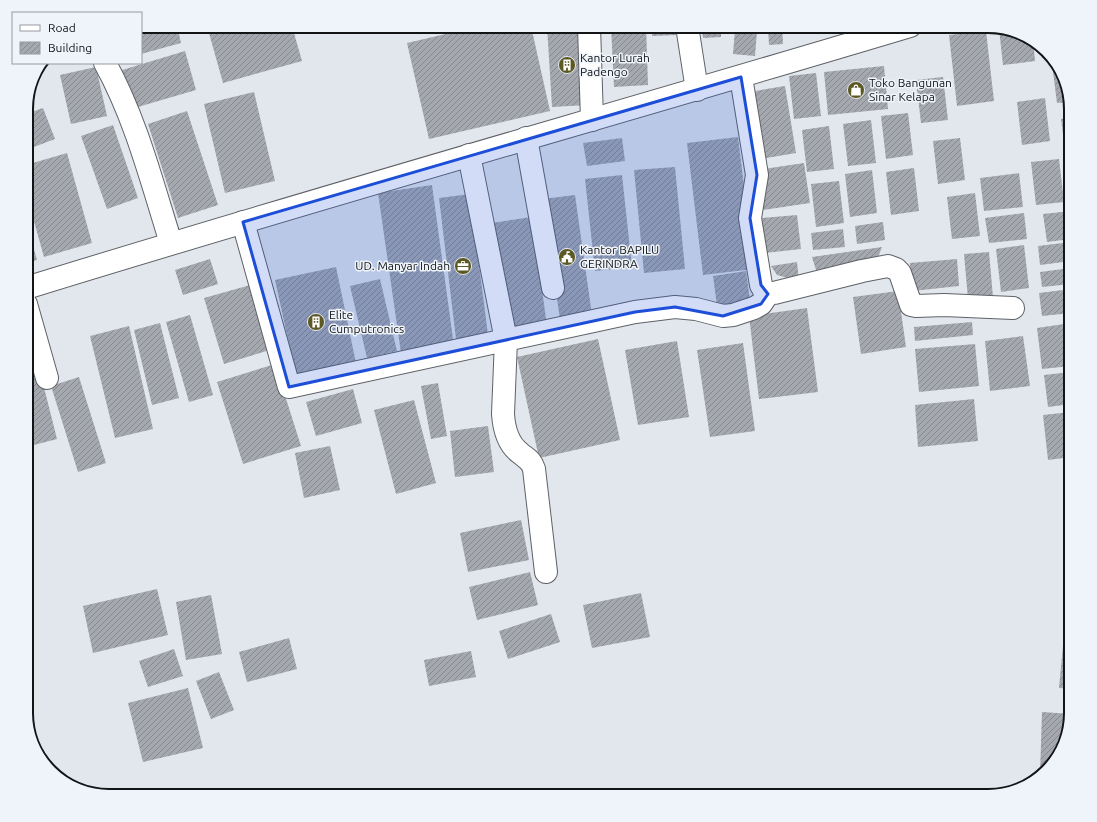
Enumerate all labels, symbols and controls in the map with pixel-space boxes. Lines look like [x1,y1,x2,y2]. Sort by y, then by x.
legend [12,12,142,64]
text: Road [48,21,76,34]
text: Building [48,41,92,54]
place label: Kantor Lurah Padengo [580,51,650,78]
building icon: Kantor Lurah Padengo [557,55,577,75]
place label: Toko Bangunan Sinar Kelapa [869,76,952,103]
shop icon: Toko Bangunan Sinar Kelapa [846,80,866,100]
place label: Kantor BAPILU GERINDRA [580,243,659,270]
public building icon: Kantor BAPILU GERINDRA [557,247,577,267]
office icon: UD. Manyar Indah [453,256,473,276]
place label: UD. Manyar Indah [355,259,450,272]
place label: Elite Cumputronics [329,308,404,335]
building icon: Elite Cumputronics [306,312,326,332]

